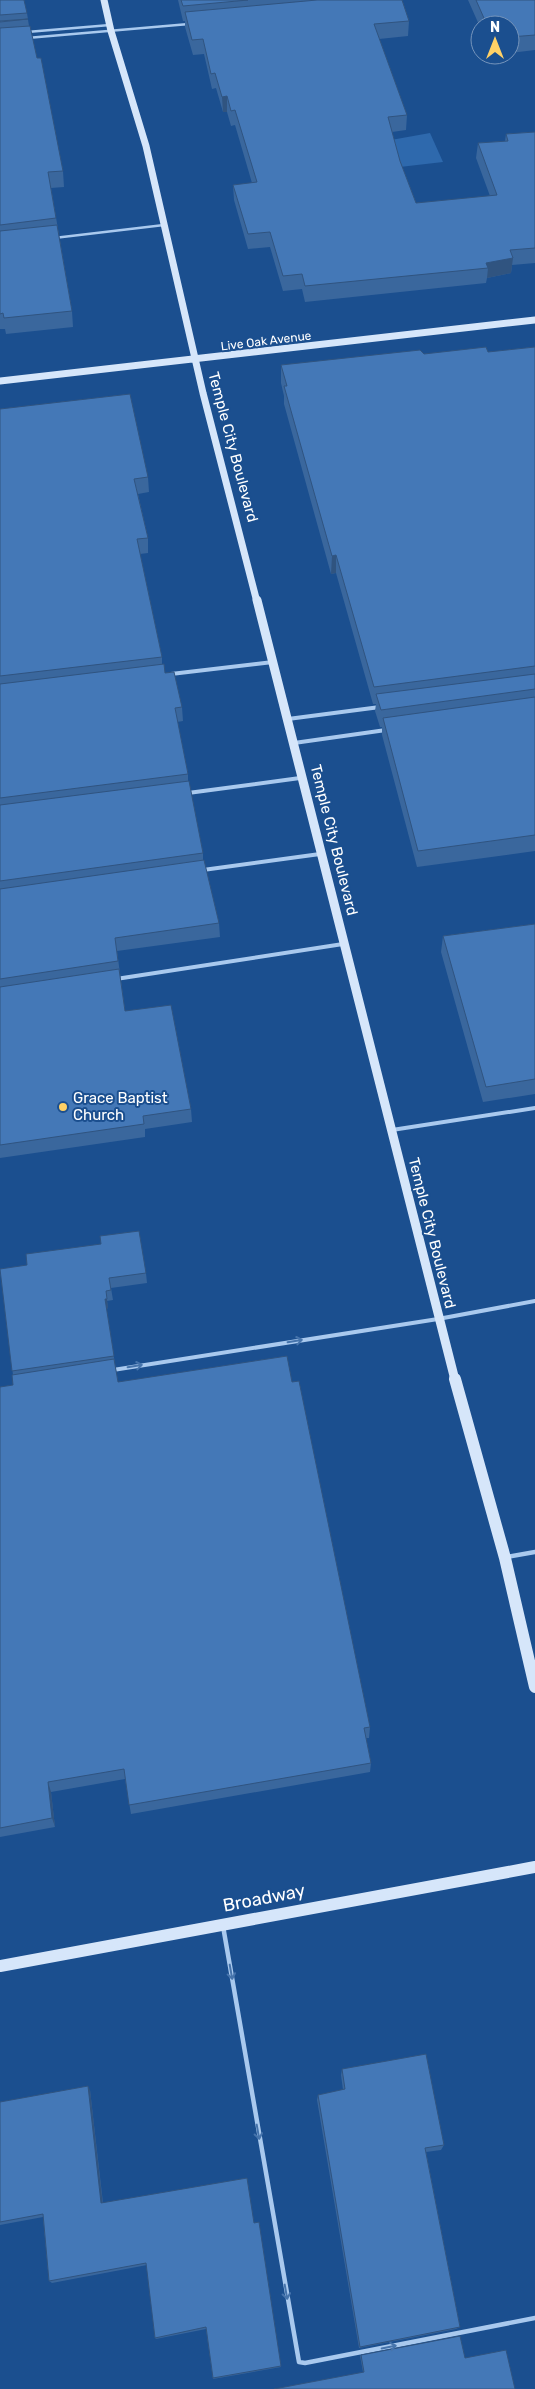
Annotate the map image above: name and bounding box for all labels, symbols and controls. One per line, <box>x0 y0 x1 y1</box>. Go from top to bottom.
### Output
north arrow <box>470 15 520 65</box>
text: N <box>490 19 500 36</box>
street label: Live Oak Avenue <box>220 328 312 354</box>
street label: Temple City Boulevard <box>204 370 262 524</box>
street label: Temple City Boulevard <box>307 763 361 917</box>
place label: Grace Baptist Church <box>73 1089 168 1124</box>
marker: Grace Baptist Church <box>57 1101 69 1113</box>
street label: Temple City Boulevard <box>405 1156 459 1310</box>
one-way arrow <box>287 1336 303 1346</box>
one-way arrow <box>126 1361 142 1371</box>
street label: Broadway <box>221 1879 307 1917</box>
one-way arrow <box>227 1963 237 1979</box>
one-way arrow <box>254 2124 264 2140</box>
one-way arrow <box>281 2284 291 2300</box>
one-way arrow <box>380 2341 396 2351</box>

